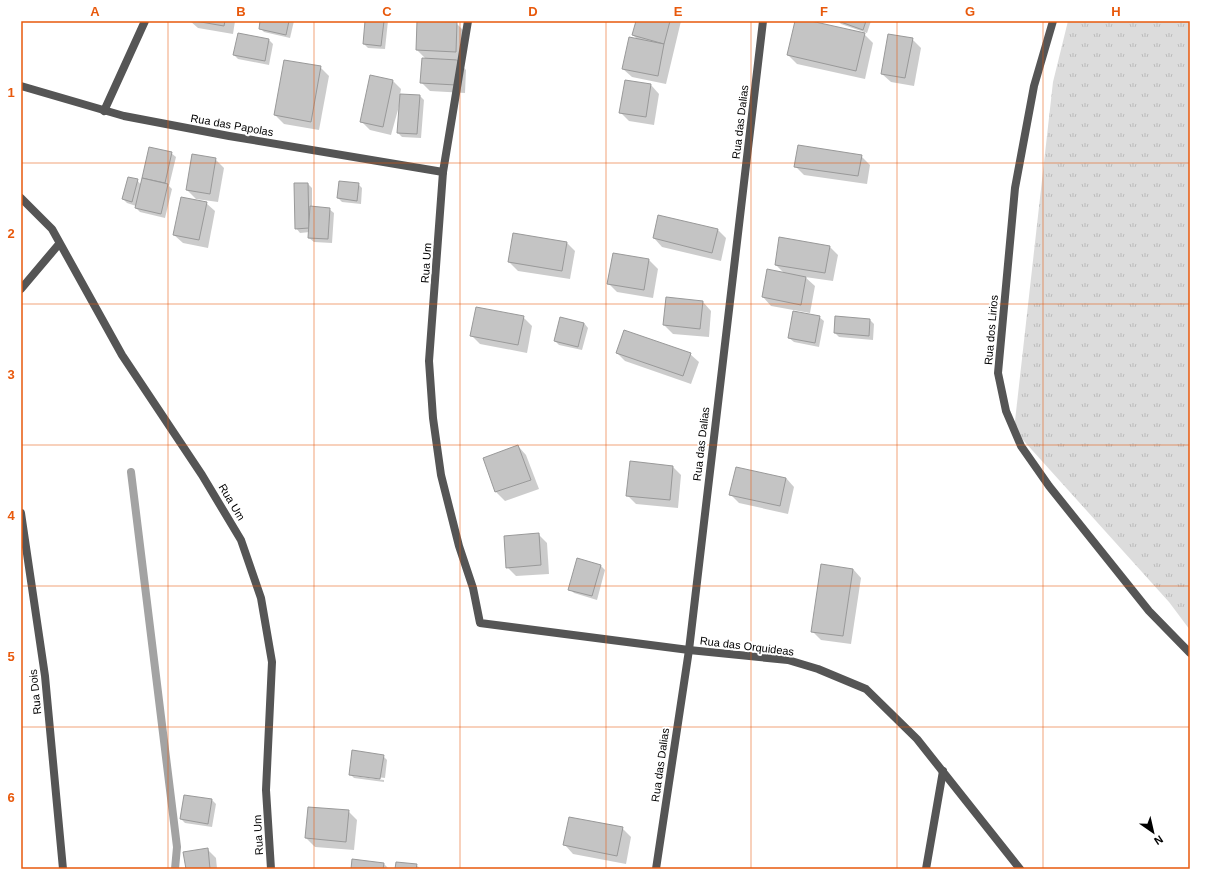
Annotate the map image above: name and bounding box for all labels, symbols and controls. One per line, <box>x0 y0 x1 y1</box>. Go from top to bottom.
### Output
text: A <box>90 4 100 19</box>
text: B <box>236 4 246 19</box>
text: C <box>382 4 392 19</box>
text: D <box>528 4 538 19</box>
text: E <box>674 4 683 19</box>
text: F <box>820 4 828 19</box>
text: G <box>965 4 975 19</box>
text: H <box>1111 4 1121 19</box>
street label: Rua das Dalias <box>729 84 751 160</box>
text: 1 <box>7 85 15 100</box>
street label: Rua das Papolas <box>190 112 275 138</box>
text: 2 <box>7 226 15 241</box>
street label: Rua Um <box>419 242 433 284</box>
street label: Rua dos Lirios <box>982 294 1000 366</box>
text: 3 <box>7 367 15 382</box>
street label: Rua das Dalias <box>690 406 712 482</box>
street label: Rua Um <box>216 482 248 522</box>
text: 4 <box>7 508 15 523</box>
street label: Rua das Orquideas <box>699 634 795 658</box>
text: 5 <box>7 649 15 664</box>
street label: Rua Dois <box>27 668 43 715</box>
street label: Rua das Dalias <box>649 727 671 803</box>
text: 6 <box>7 790 15 805</box>
north arrow <box>1133 812 1173 852</box>
street label: Rua Um <box>251 815 265 855</box>
text: N <box>1152 833 1165 848</box>

